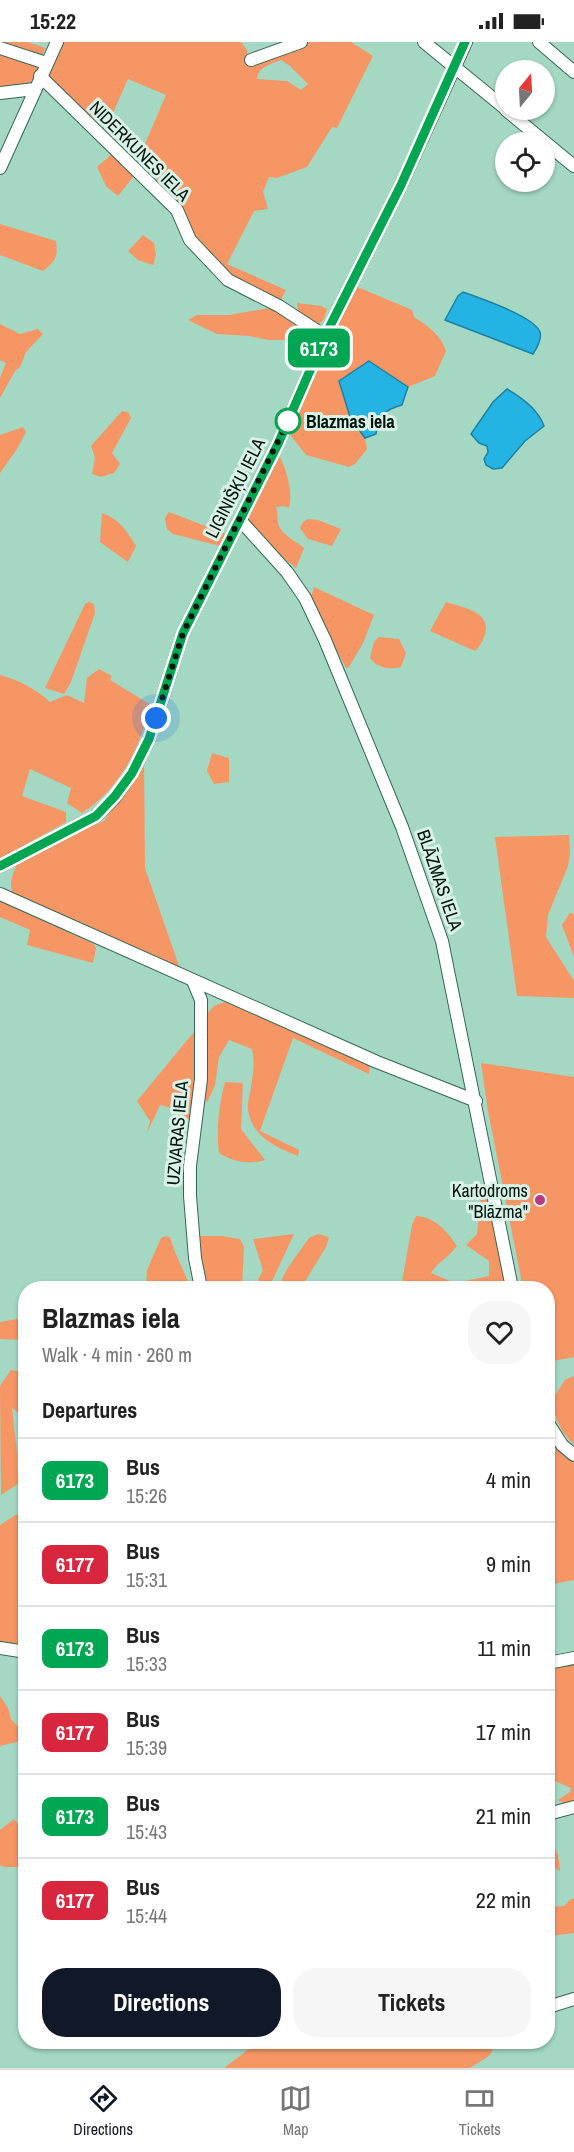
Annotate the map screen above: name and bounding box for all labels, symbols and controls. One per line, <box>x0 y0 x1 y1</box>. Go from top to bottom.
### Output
text: 15:22 <box>30 6 76 36</box>
north arrow <box>495 60 555 120</box>
map controls <box>495 60 555 192</box>
street label: NIDERKUNES IELA <box>84 95 196 207</box>
button: locate <box>495 132 555 192</box>
line badge: 6173 <box>277 328 361 368</box>
text: 6173 <box>300 334 338 363</box>
marker: Blazmas iela <box>275 408 301 434</box>
place label: Blazmas iela <box>306 409 395 434</box>
street label: LIGINIŠĶU IELA <box>199 434 271 542</box>
your location <box>141 703 171 733</box>
street label: BLĀZMAS IELA <box>411 826 469 934</box>
street label: UZVARAS IELA <box>160 1080 194 1186</box>
place label: Kartodroms "Blāzma" <box>452 1178 528 1224</box>
marker: Kartodroms "Blāzma" <box>533 1193 547 1207</box>
text: Blazmas iela <box>42 1299 180 1337</box>
button: heart <box>468 1301 531 1364</box>
text: Walk · 4 min · 260 m <box>42 1341 192 1368</box>
text: Departures <box>42 1395 137 1425</box>
text: Bus <box>126 1452 160 1482</box>
text: 4 min <box>486 1465 531 1495</box>
text: 6173 <box>56 1466 94 1495</box>
text: 15:26 <box>126 1482 167 1509</box>
text: Bus <box>126 1536 160 1566</box>
text: 9 min <box>486 1549 531 1579</box>
text: 6177 <box>56 1550 94 1579</box>
text: 15:31 <box>126 1566 167 1593</box>
text: Bus <box>126 1620 160 1650</box>
text: 11 min <box>477 1633 531 1663</box>
text: 6173 <box>56 1634 94 1663</box>
text: 15:33 <box>126 1650 167 1677</box>
text: Bus <box>126 1704 160 1734</box>
text: 17 min <box>476 1717 531 1747</box>
text: 6177 <box>56 1718 94 1747</box>
text: 15:39 <box>126 1734 167 1761</box>
text: Bus <box>126 1788 160 1818</box>
text: 21 min <box>476 1801 531 1831</box>
text: 6173 <box>56 1802 94 1831</box>
text: 15:43 <box>126 1818 167 1845</box>
text: Bus <box>126 1872 160 1902</box>
text: 22 min <box>476 1885 531 1915</box>
text: 6177 <box>56 1886 94 1915</box>
text: 15:44 <box>126 1902 167 1929</box>
button: Directions <box>42 1968 281 2037</box>
button: Tickets <box>293 1968 531 2037</box>
tab: Directions <box>73 2082 133 2140</box>
tab: Map <box>279 2082 312 2140</box>
tab: Tickets <box>459 2082 501 2140</box>

